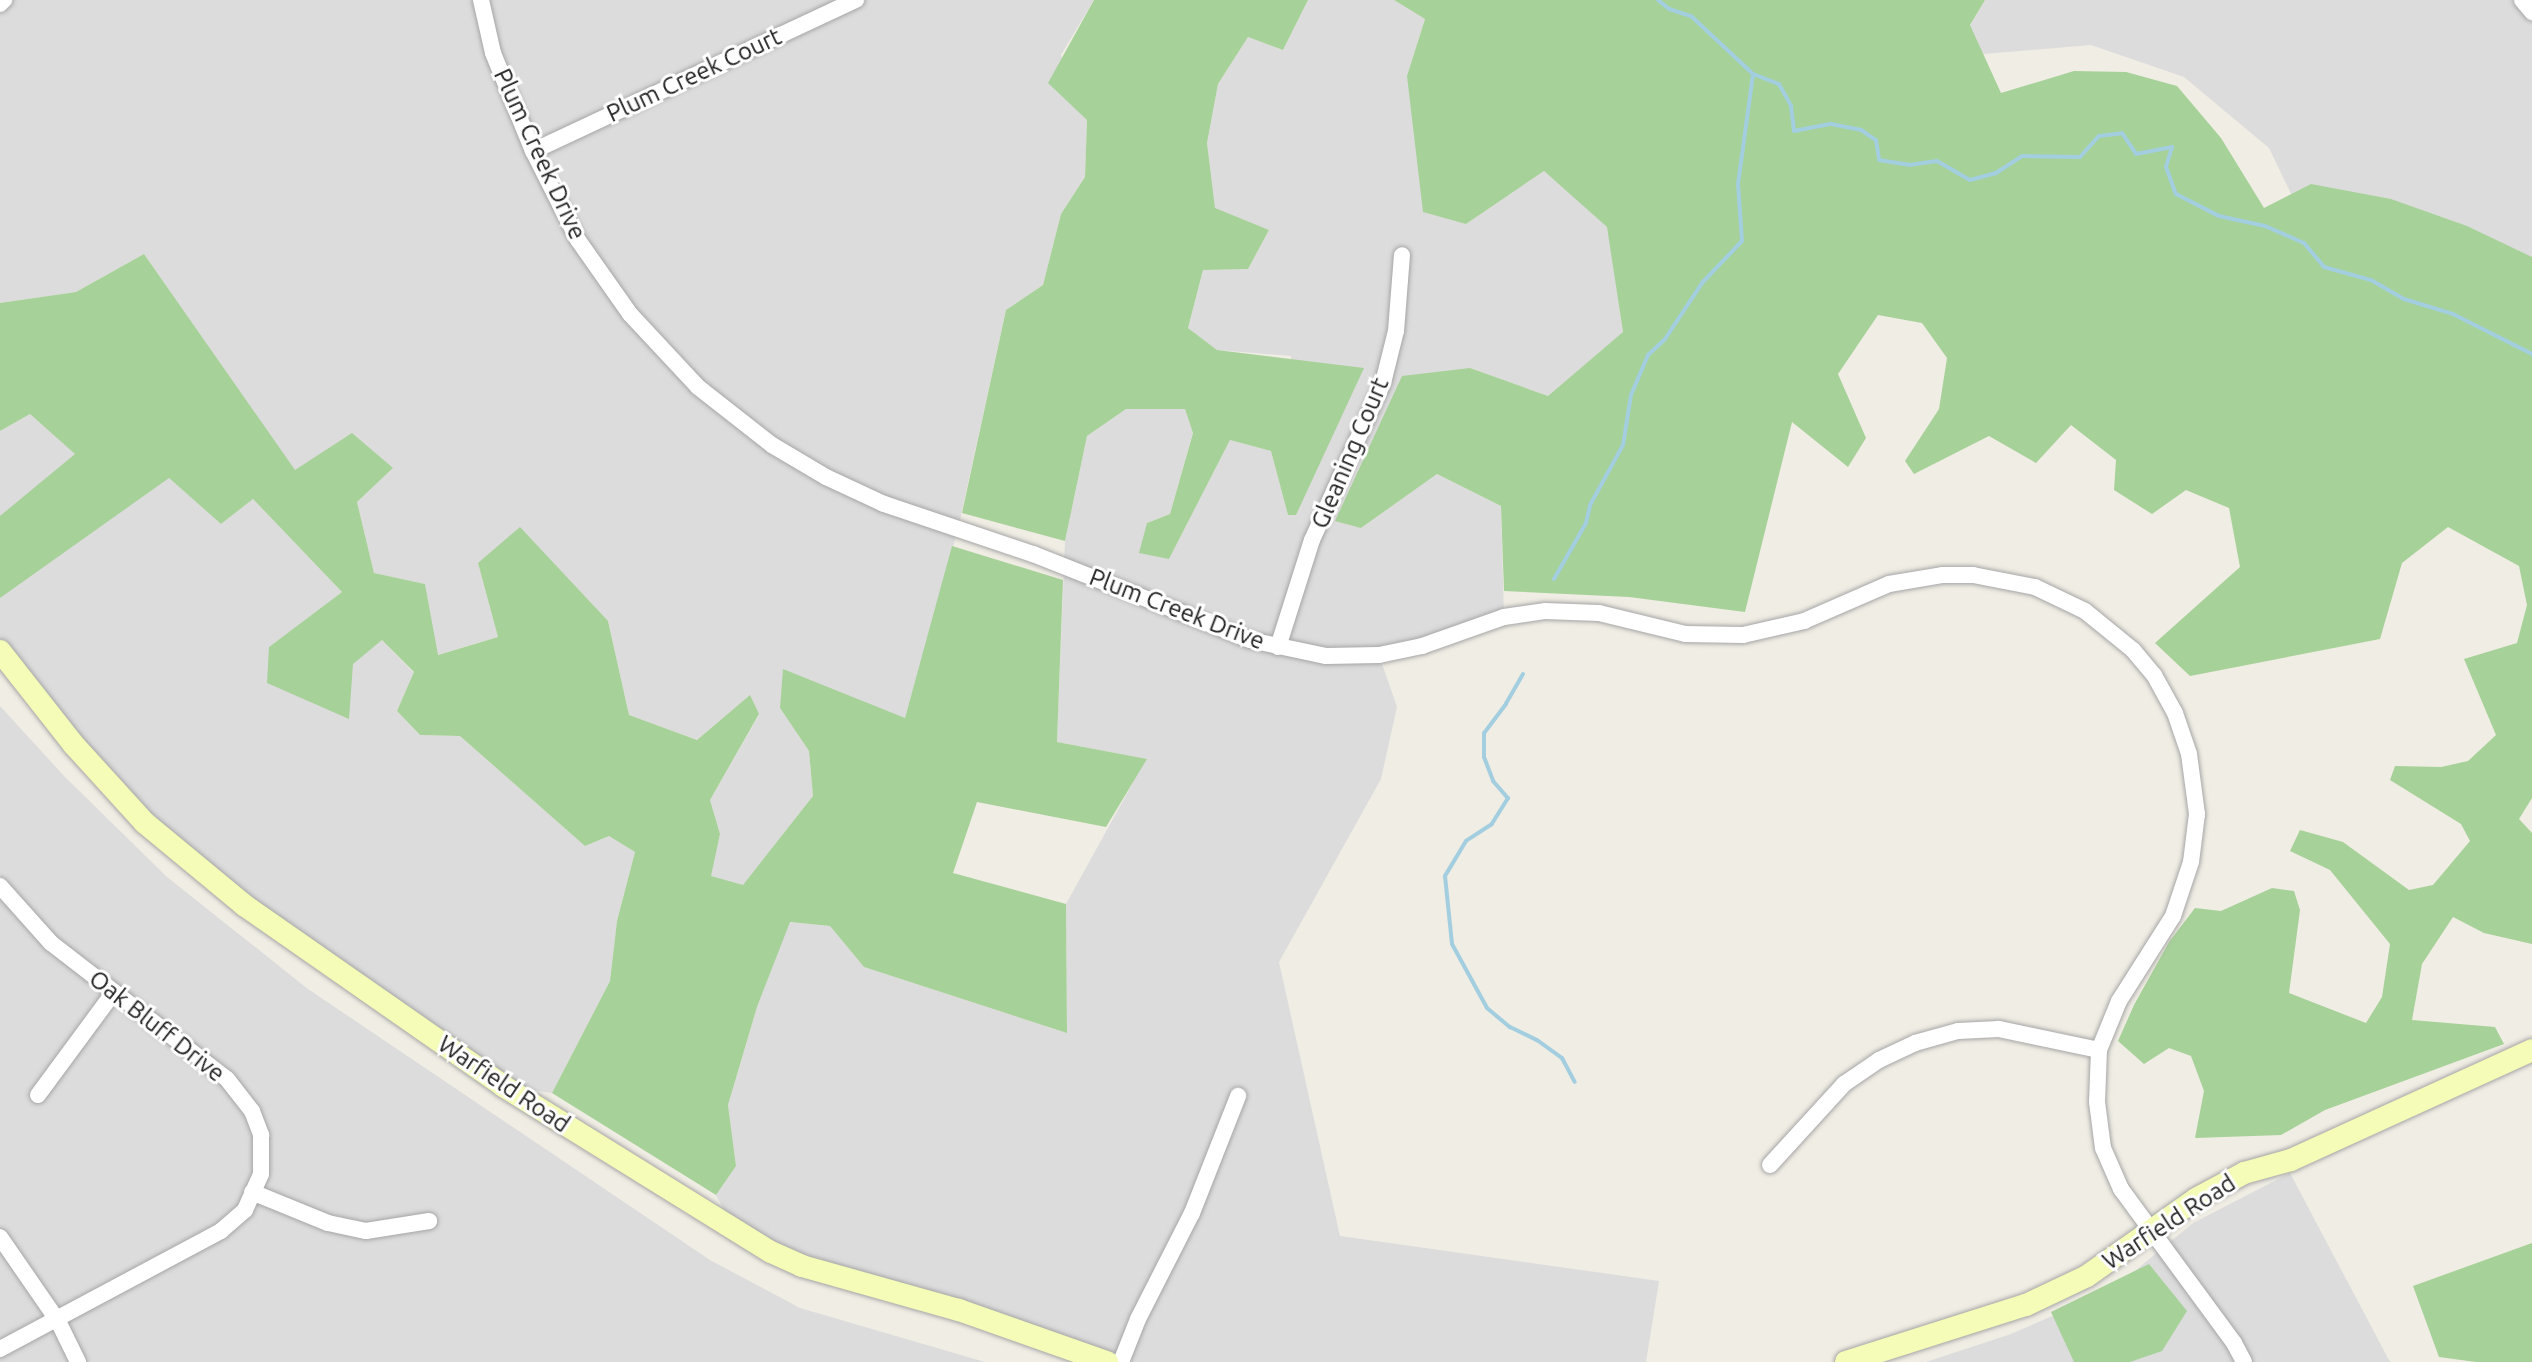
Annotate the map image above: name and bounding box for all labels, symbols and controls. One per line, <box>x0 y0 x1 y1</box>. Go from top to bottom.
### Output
street label: Plum Creek Court <box>602 22 786 128</box>
street label: Plum Creek Drive <box>488 64 592 244</box>
street label: Gleaning Court <box>1305 373 1395 533</box>
street label: Plum Creek Drive <box>1085 562 1269 656</box>
street label: Oak Bluff Drive <box>83 964 231 1088</box>
street label: Warfield Road <box>433 1029 575 1139</box>
street label: Warfield Road <box>2097 1168 2241 1276</box>

